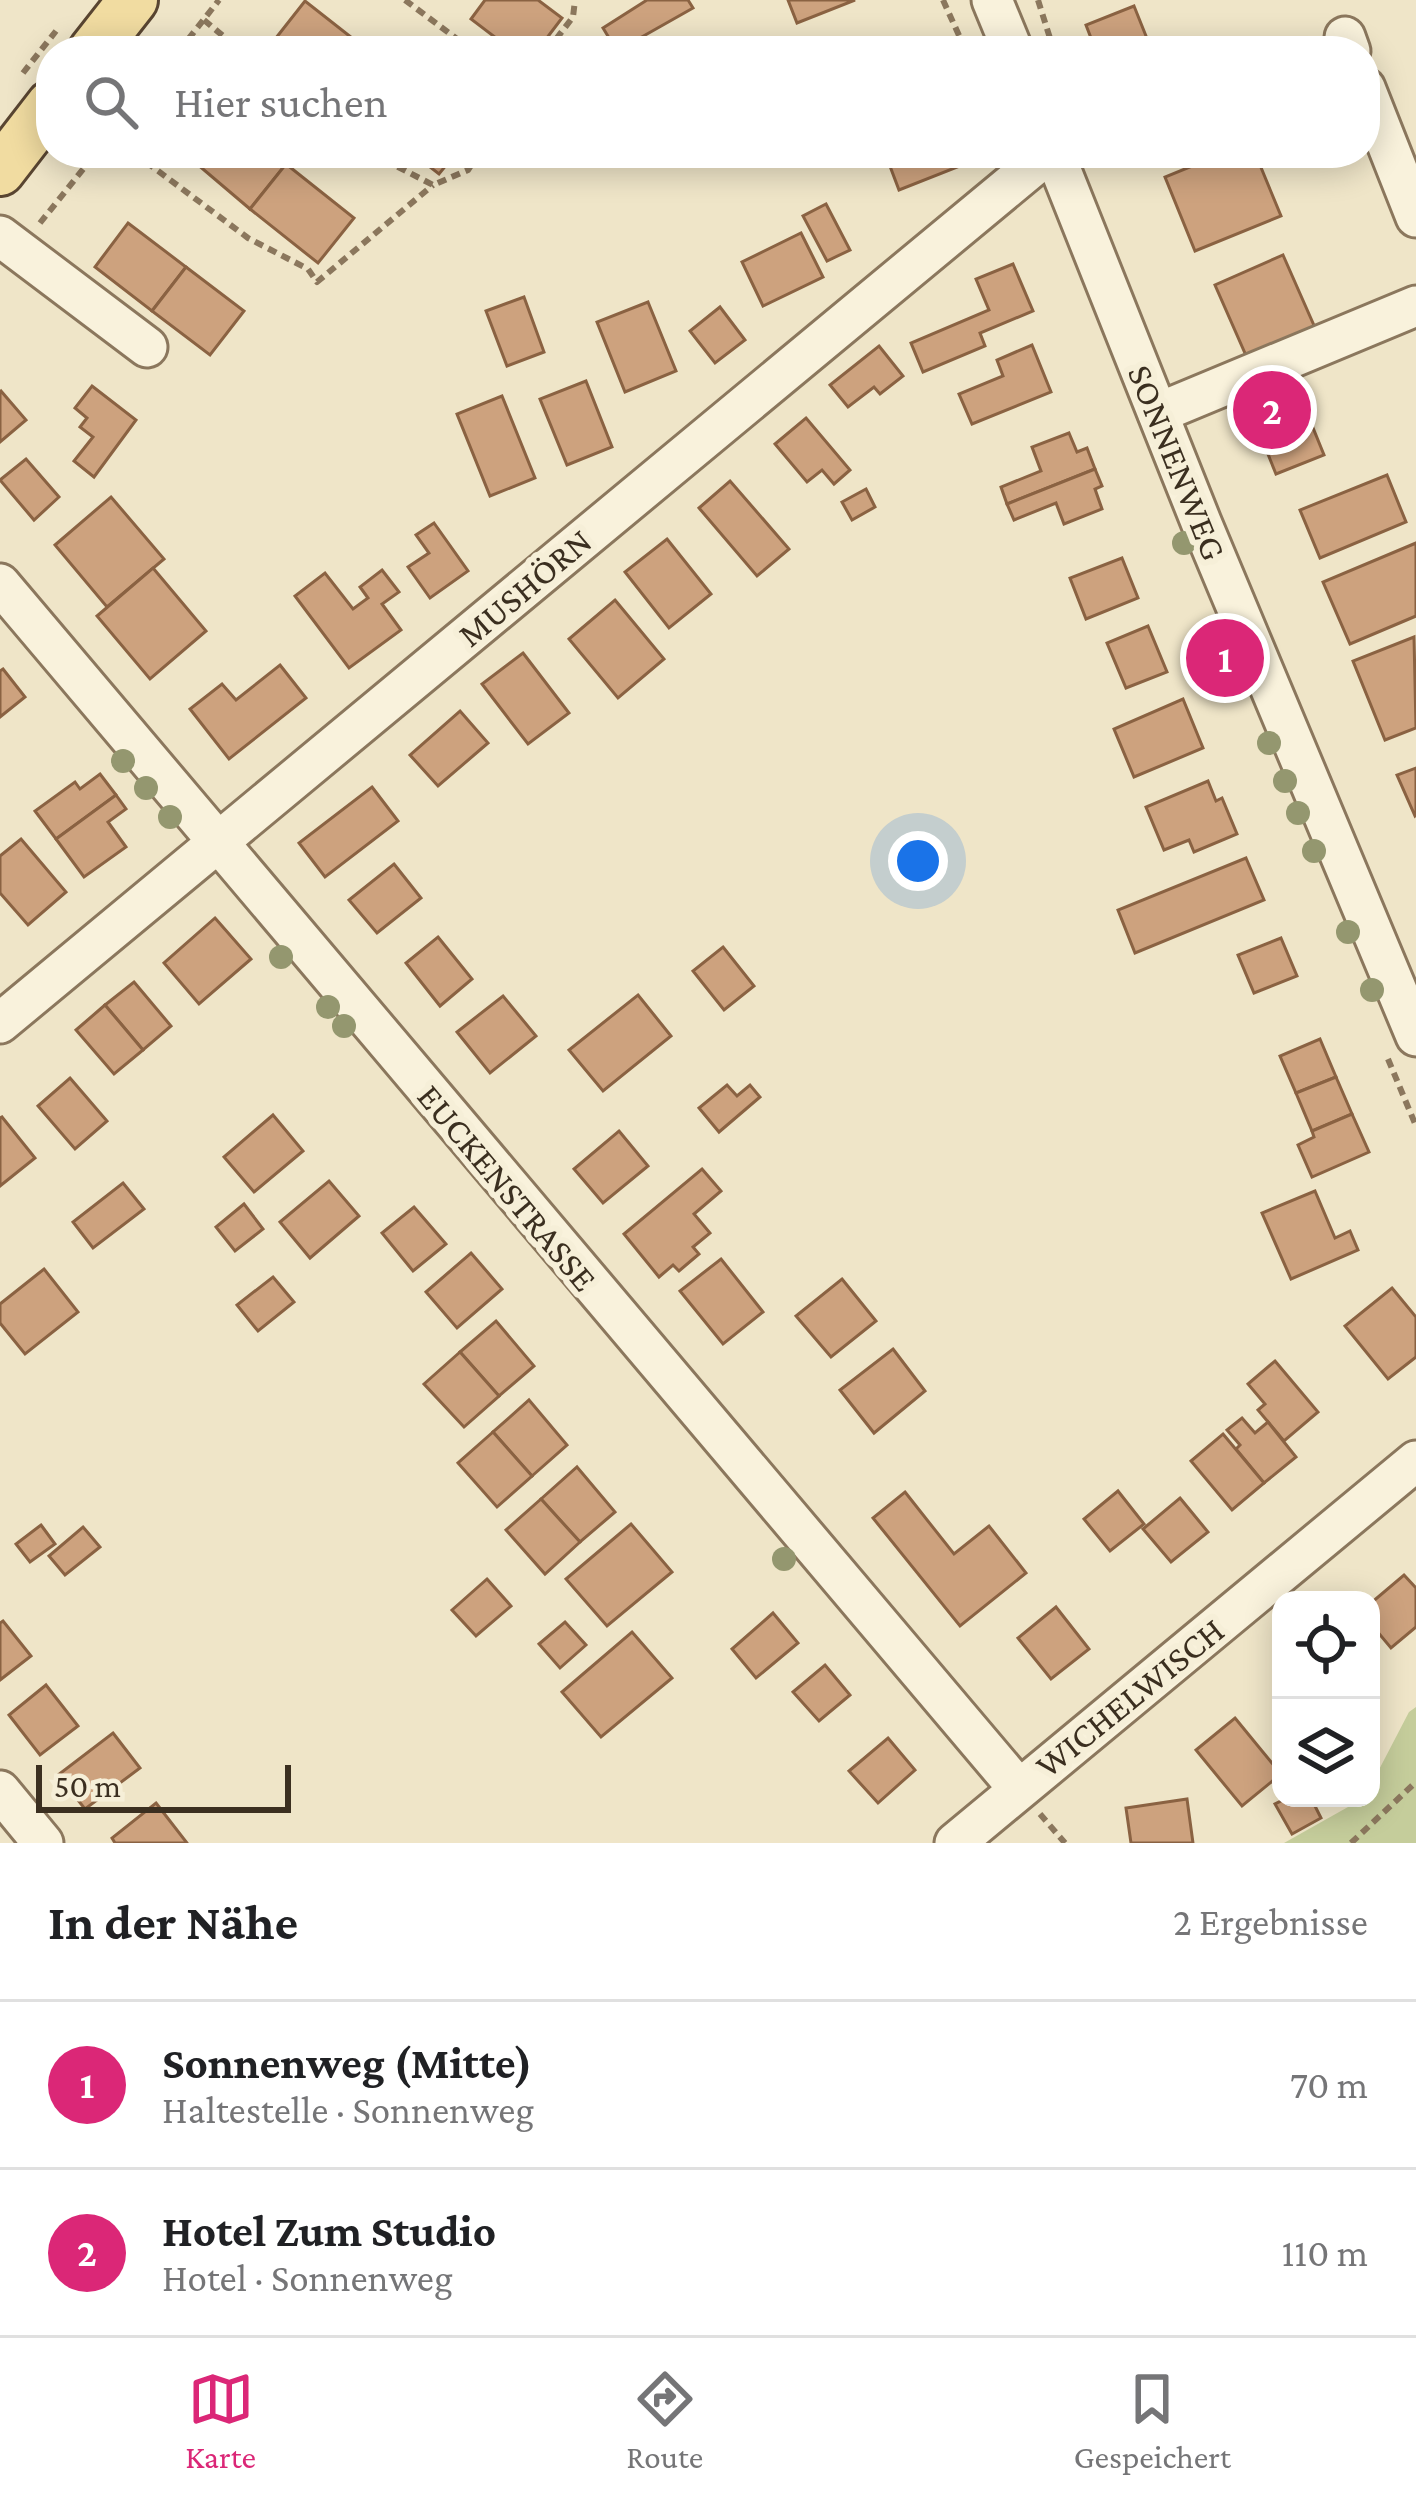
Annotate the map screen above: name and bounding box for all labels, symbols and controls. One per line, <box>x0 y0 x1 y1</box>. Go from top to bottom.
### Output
search box <box>36 36 1380 168</box>
icon: search <box>78 69 144 135</box>
text: Hier suchen <box>174 77 388 127</box>
street label: SONNENWEG <box>1120 359 1234 566</box>
pin: 2 <box>1233 365 1311 455</box>
street label: MUSHÖRN <box>450 521 599 655</box>
pin: 1 <box>1186 613 1264 703</box>
your location <box>888 831 948 891</box>
street label: EUCKENSTRASSE <box>409 1077 605 1299</box>
map controls <box>1272 1591 1380 1807</box>
button: locate <box>1272 1591 1380 1699</box>
street label: WICHELWISCH <box>1028 1610 1232 1786</box>
button: layers <box>1272 1699 1380 1807</box>
scale bar <box>36 1759 291 1812</box>
text: 50 m <box>54 1767 121 1804</box>
text: In der Nähe <box>48 1893 298 1950</box>
text: 2 Ergebnisse <box>1173 1900 1368 1943</box>
text: Sonnenweg (Mitte) <box>162 2038 532 2088</box>
text: 1 <box>80 2063 94 2106</box>
text: 70 m <box>1290 2063 1368 2106</box>
text: Haltestelle · Sonnenweg <box>162 2088 534 2131</box>
text: Hotel Zum Studio <box>162 2206 496 2256</box>
text: 2 <box>77 2231 97 2274</box>
text: 110 m <box>1281 2231 1368 2274</box>
text: Hotel · Sonnenweg <box>162 2256 453 2299</box>
tab: Karte <box>185 2366 256 2475</box>
tab: Route <box>626 2366 703 2475</box>
tab: Gespeichert <box>1074 2366 1231 2475</box>

